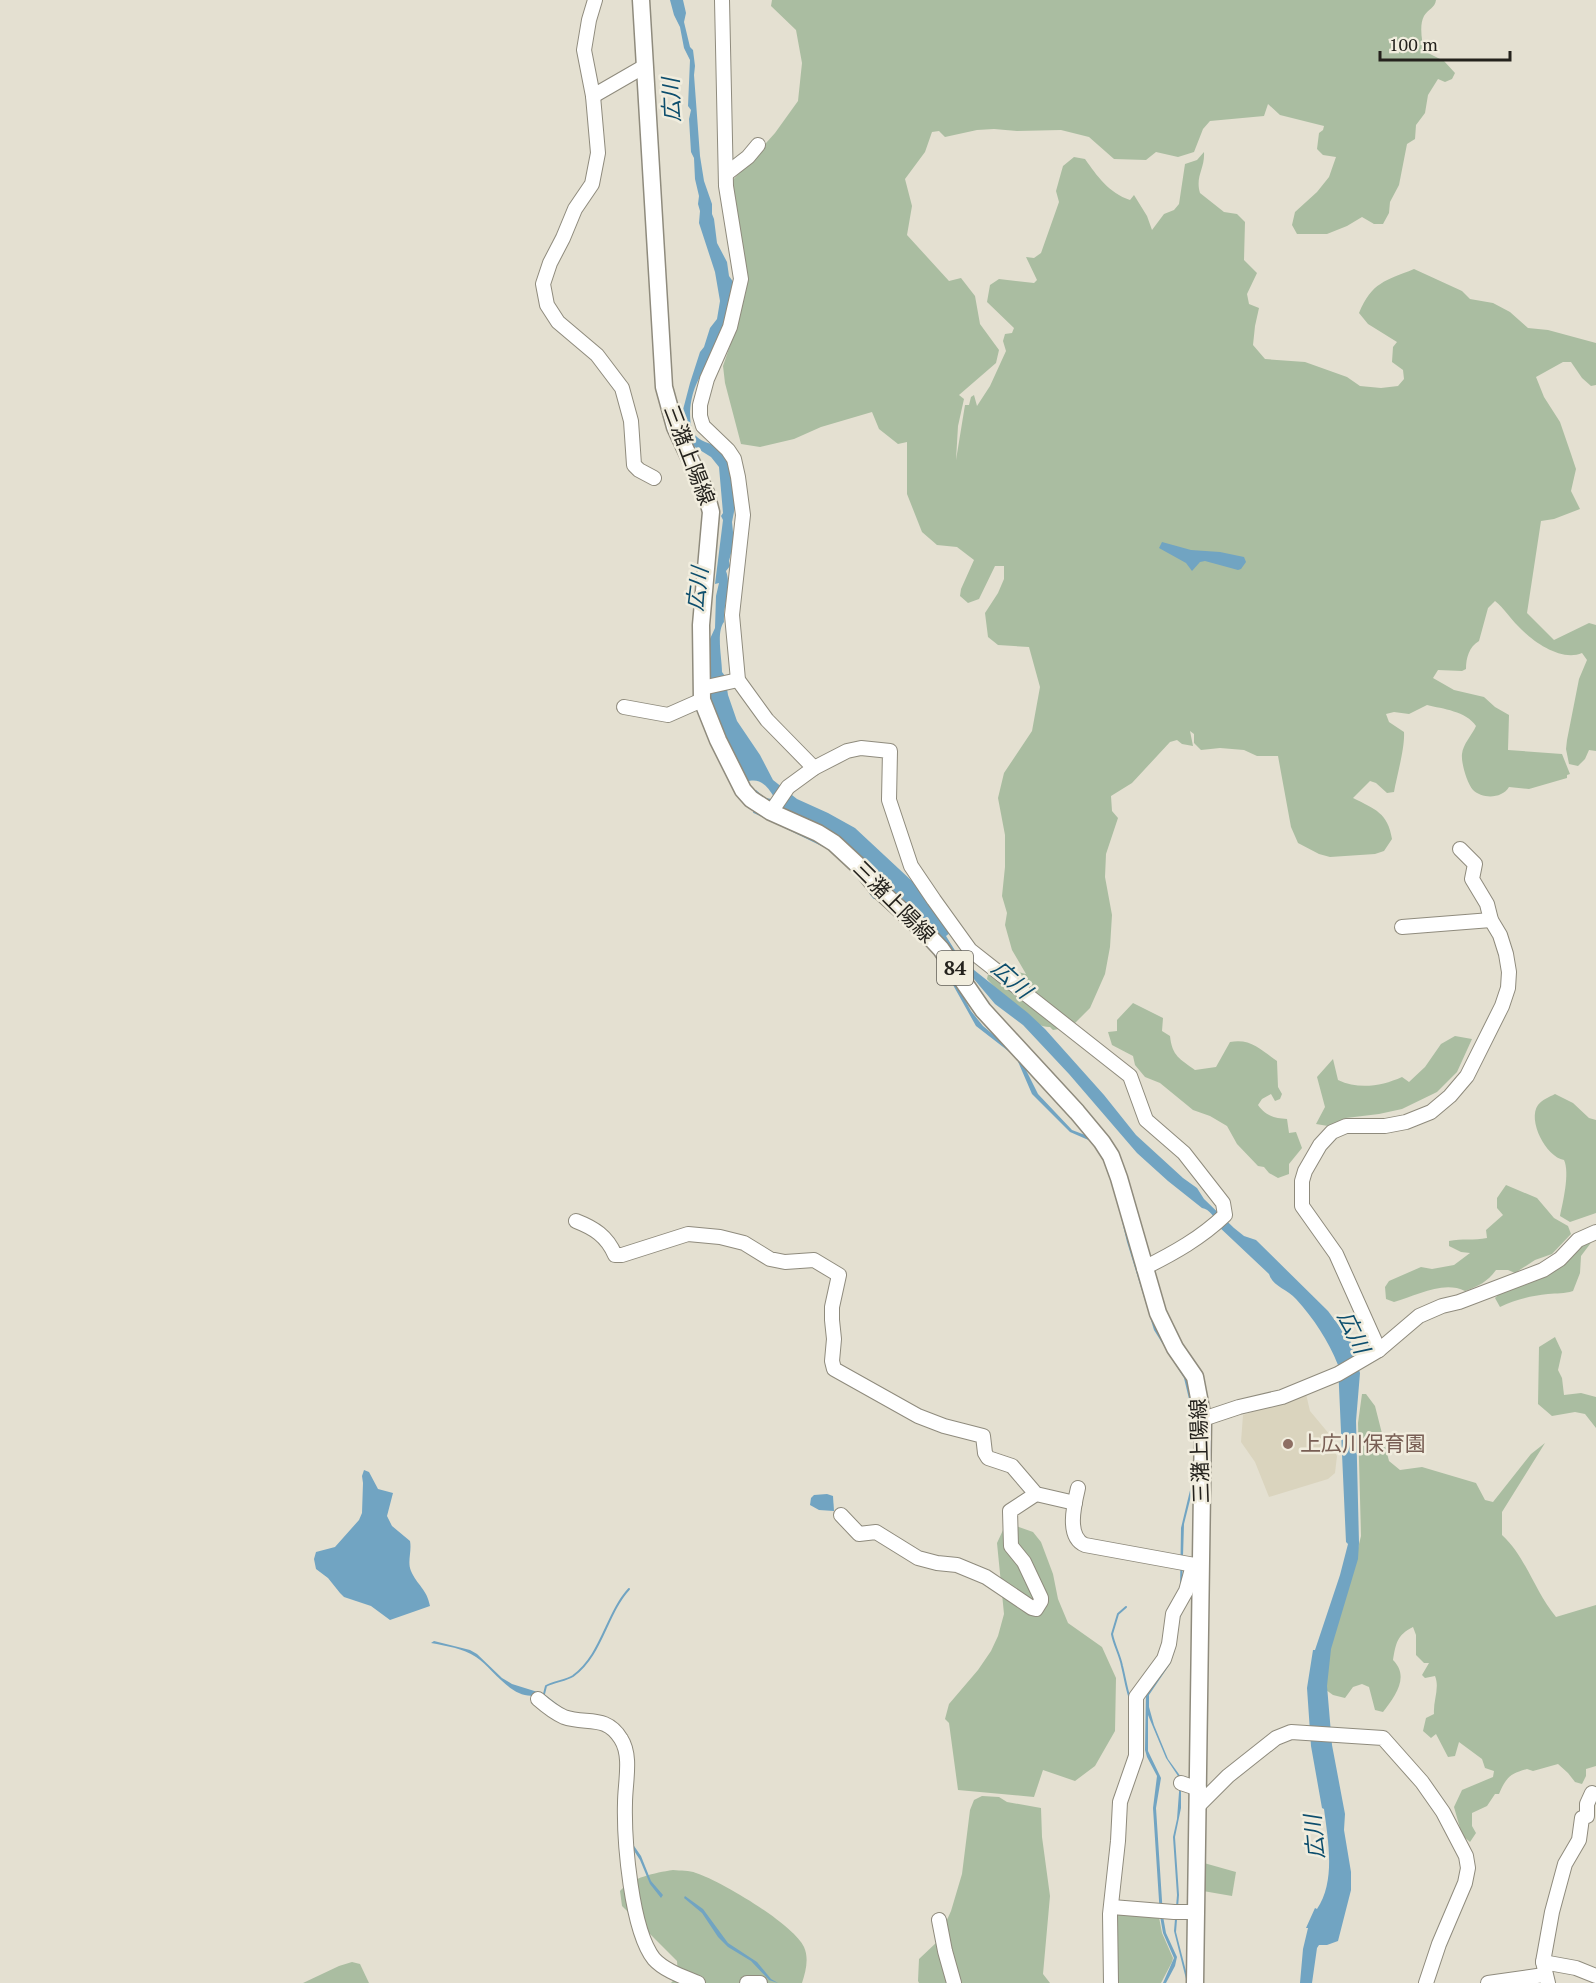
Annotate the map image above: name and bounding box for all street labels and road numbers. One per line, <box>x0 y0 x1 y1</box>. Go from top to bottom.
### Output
street label: 三潴上陽線 <box>658 401 722 509</box>
street label: 三潴上陽線 <box>848 854 942 948</box>
road number: 84 <box>937 951 973 985</box>
street label: 三潴上陽線 <box>1183 1398 1215 1504</box>

